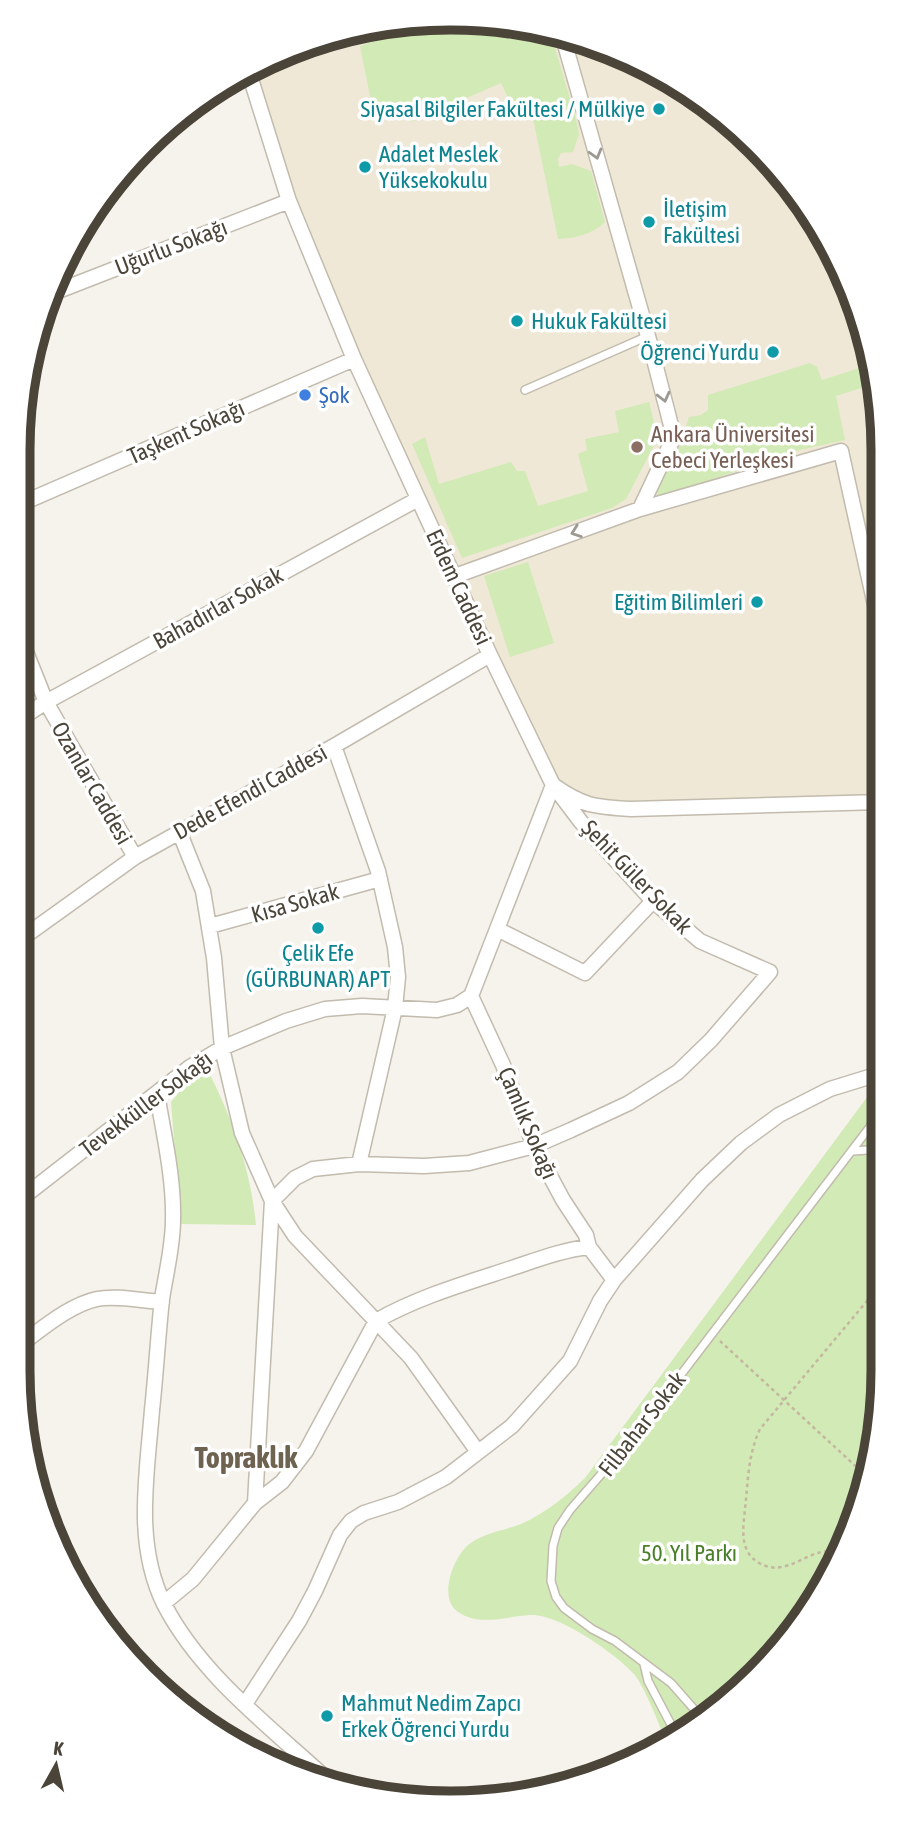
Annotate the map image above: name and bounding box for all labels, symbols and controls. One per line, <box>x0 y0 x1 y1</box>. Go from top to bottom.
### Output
place label: Siyasal Bilgiler Fakültesi / Mülkiye <box>361 96 645 122</box>
marker: Siyasal Bilgiler Fakültesi / Mülkiye <box>651 101 667 117</box>
place label: Adalet Meslek Yüksekokulu <box>379 141 498 193</box>
one-way arrow <box>588 148 603 160</box>
marker: Adalet Meslek Yüksekokulu <box>357 159 373 175</box>
place label: İletişim Fakültesi <box>663 196 740 248</box>
street label: Uğurlu Sokağı <box>111 214 231 280</box>
marker: İletişim Fakültesi <box>641 214 657 230</box>
place label: Hukuk Fakültesi <box>531 308 667 334</box>
marker: Hukuk Fakültesi <box>509 313 525 329</box>
place label: Öğrenci Yurdu <box>640 339 759 365</box>
marker: Öğrenci Yurdu <box>765 344 781 360</box>
place label: Şok <box>319 382 350 408</box>
marker: Şok <box>297 387 313 403</box>
one-way arrow <box>656 391 670 403</box>
street label: Taşkent Sokağı <box>124 395 248 469</box>
place label: Ankara Üniversitesi Cebeci Yerleşkesi <box>651 421 815 473</box>
marker: Ankara Üniversitesi Cebeci Yerleşkesi <box>629 439 645 455</box>
one-way arrow <box>570 524 582 538</box>
street label: Erdem Caddesi <box>421 525 497 649</box>
street label: Bahadırlar Sokak <box>148 562 288 654</box>
place label: Eğitim Bilimleri <box>614 589 743 615</box>
marker: Eğitim Bilimleri <box>749 594 765 610</box>
street label: Ozanlar Caddesi <box>46 717 138 849</box>
street label: Dede Efendi Caddesi <box>169 739 331 845</box>
street label: Şehit Güler Sokak <box>576 815 698 939</box>
street label: Kısa Sokak <box>248 878 342 928</box>
marker: Çelik Efe (GÜRBUNAR) APT <box>310 920 326 936</box>
place label: Çelik Efe (GÜRBUNAR) APT <box>246 940 390 992</box>
street label: Tevekküller Sokağı <box>75 1046 217 1162</box>
street label: Çamlık Sokağı <box>493 1063 563 1183</box>
street label: Filbahar Sokak <box>593 1367 691 1481</box>
district label: Topraklık <box>194 1440 298 1474</box>
park label: 50. Yıl Parkı <box>641 1540 737 1566</box>
place label: Mahmut Nedim Zapcı Erkek Öğrenci Yurdu <box>341 1690 521 1742</box>
marker: Mahmut Nedim Zapcı Erkek Öğrenci Yurdu <box>319 1708 335 1724</box>
north arrow <box>21 1730 91 1800</box>
text: K <box>52 1737 65 1760</box>

